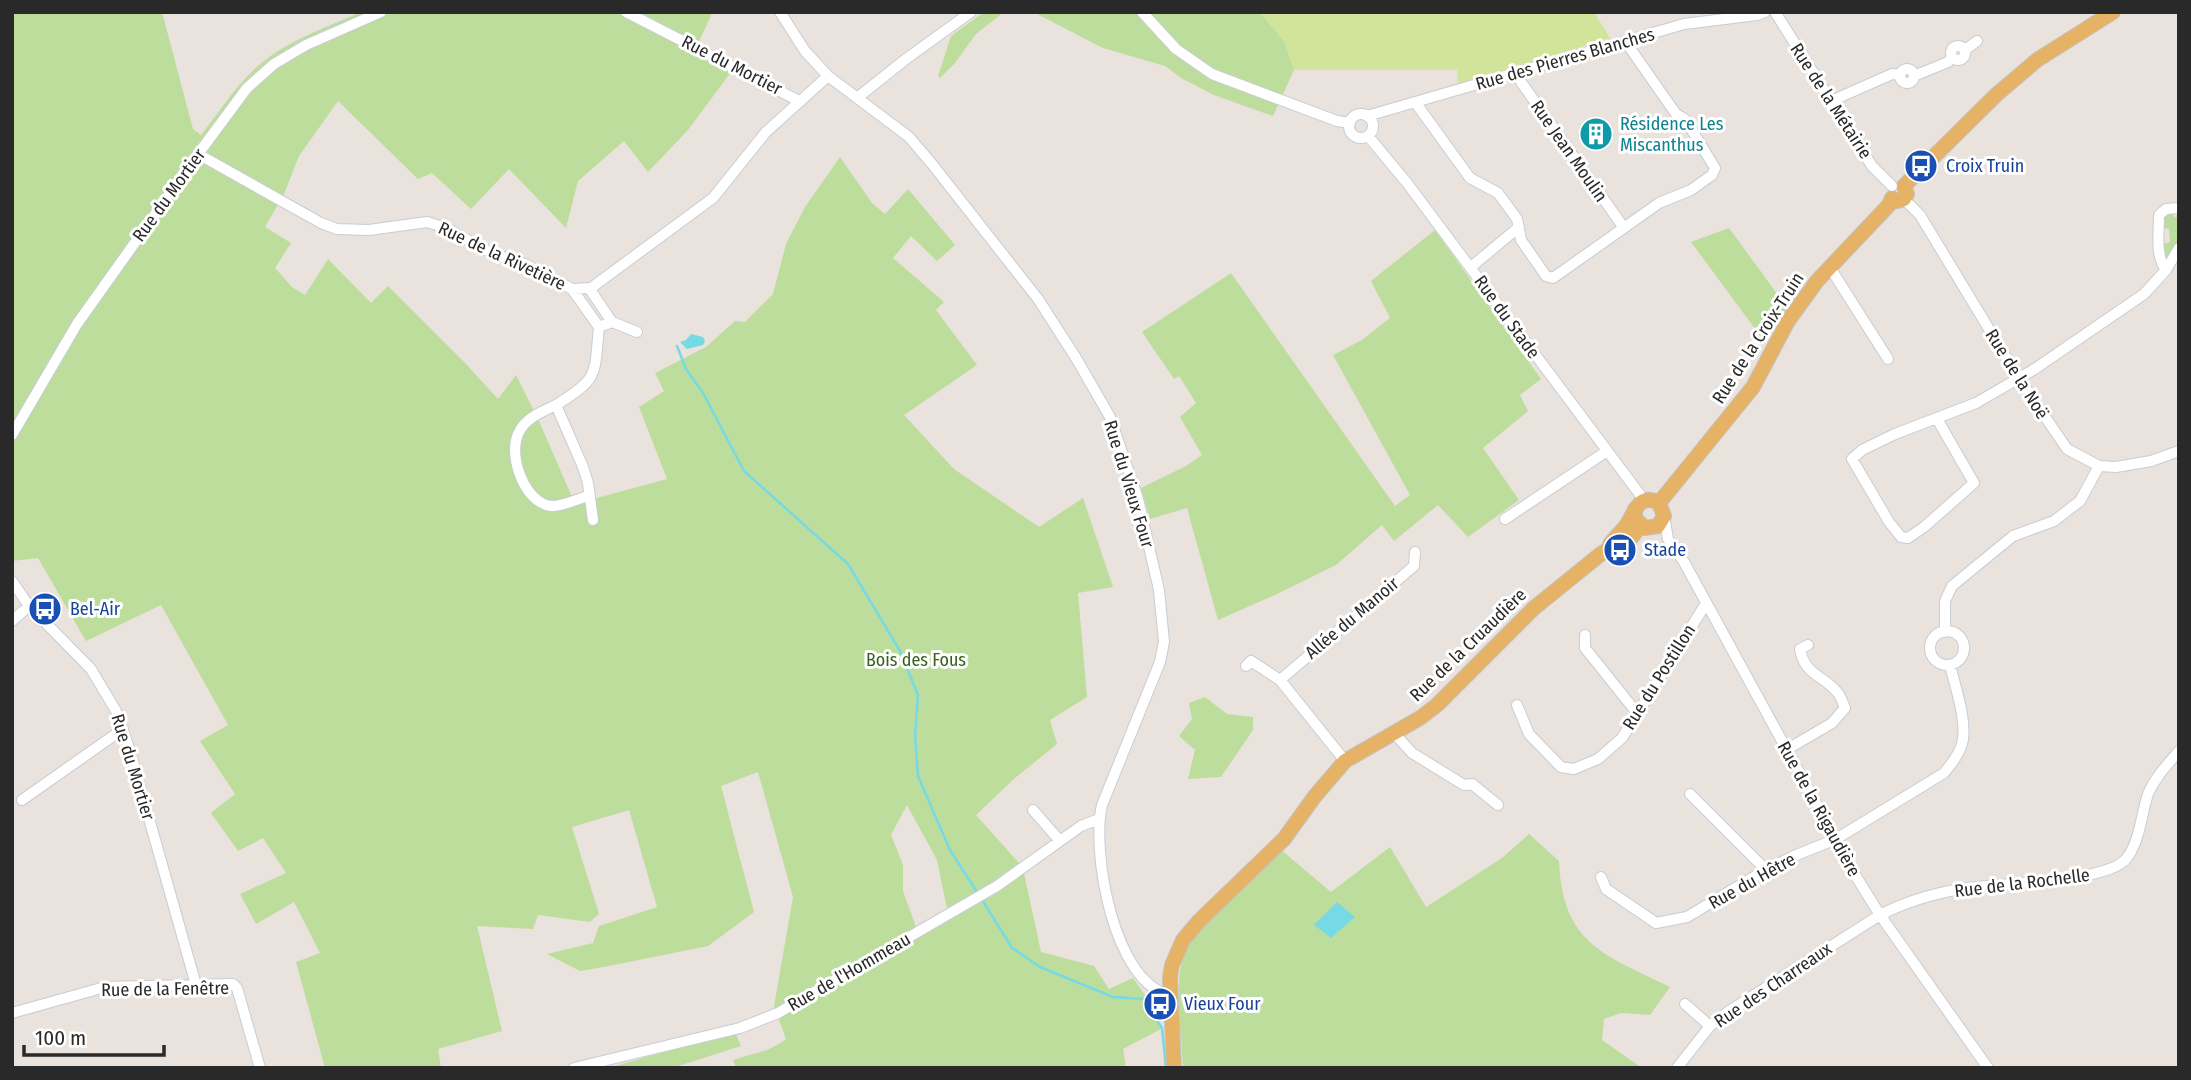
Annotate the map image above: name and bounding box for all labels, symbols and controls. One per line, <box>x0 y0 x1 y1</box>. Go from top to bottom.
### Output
street label: Rue des Pierres Blanches <box>1473 23 1657 95</box>
street label: Rue du Mortier <box>678 30 787 100</box>
street label: Rue de la Métairie <box>1785 39 1877 163</box>
street label: Rue Jean Moulin <box>1526 96 1612 206</box>
place label: Résidence Les Miscanthus <box>1620 113 1724 156</box>
building icon: Résidence Les Miscanthus <box>1577 115 1615 153</box>
street label: Rue du Mortier <box>128 144 211 246</box>
bus stop icon: Croix Truin <box>1902 147 1940 185</box>
place label: Croix Truin <box>1946 155 2024 177</box>
street label: Rue de la Rivetière <box>435 217 569 295</box>
street label: Rue de la Croix-Truin <box>1707 268 1809 408</box>
street label: Rue du Stade <box>1469 271 1545 363</box>
street label: Rue de la Noë <box>1981 325 2053 423</box>
street label: Rue du Vieux Four <box>1099 418 1159 551</box>
bus stop icon: Stade <box>1601 531 1639 569</box>
place label: Stade <box>1644 539 1686 561</box>
street label: Allée du Manoir <box>1301 572 1404 664</box>
street label: Rue de la Cruaudière <box>1405 584 1531 706</box>
bus stop icon: Bel-Air <box>26 590 64 628</box>
place label: Bel-Air <box>70 598 121 620</box>
street label: Rue du Postillon <box>1618 620 1700 734</box>
park label: Bois des Fous <box>866 649 966 671</box>
street label: Rue du Mortier <box>106 711 160 823</box>
street label: Rue de la Rigaudière <box>1773 738 1865 881</box>
street label: Rue du Hêtre <box>1705 848 1799 914</box>
street label: Rue de la Rochelle <box>1953 864 2091 902</box>
street label: Rue de l'Hommeau <box>784 928 914 1016</box>
street label: Rue des Charreaux <box>1710 938 1836 1032</box>
street label: Rue de la Fenêtre <box>101 977 229 1001</box>
bus stop icon: Vieux Four <box>1141 985 1179 1023</box>
place label: Vieux Four <box>1184 993 1261 1015</box>
scale bar <box>24 1014 164 1058</box>
text: 100 m <box>35 1025 86 1051</box>

